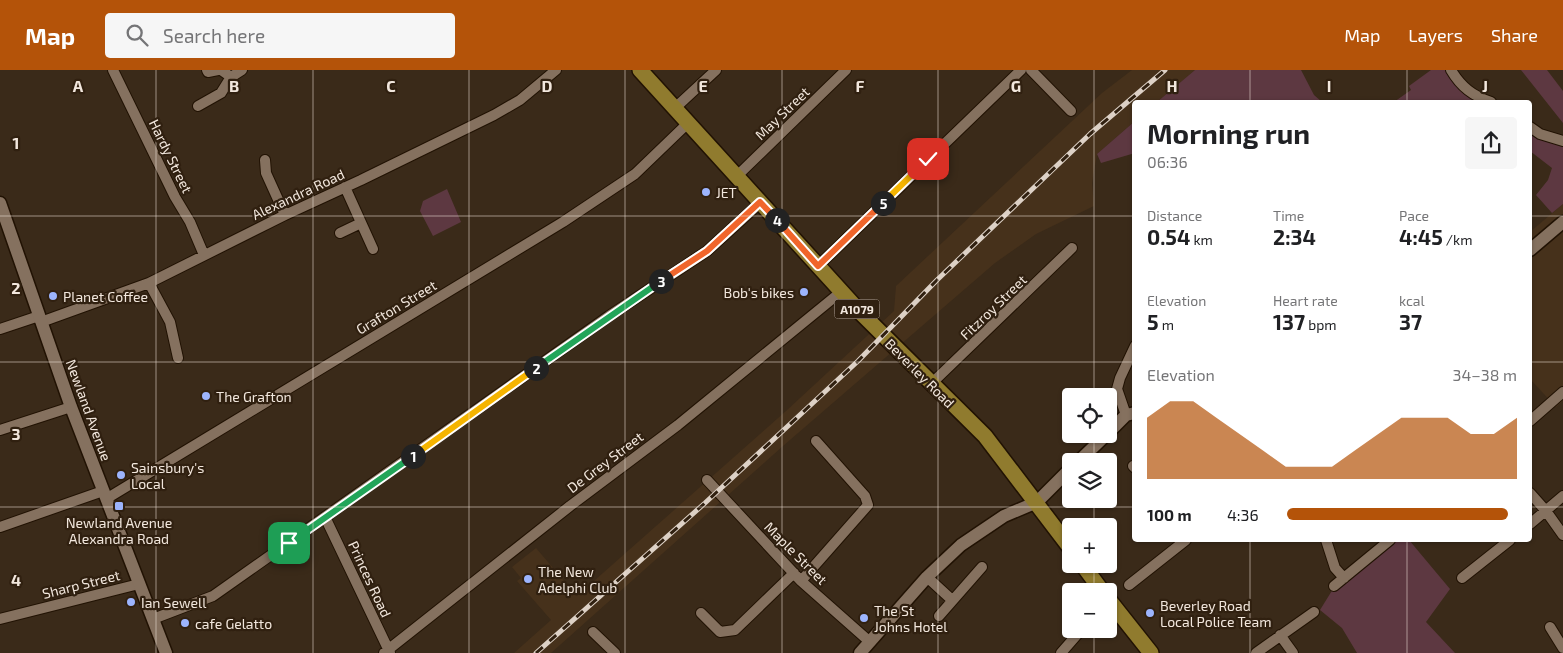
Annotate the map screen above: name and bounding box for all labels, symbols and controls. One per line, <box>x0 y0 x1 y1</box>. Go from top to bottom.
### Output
search box <box>105 13 455 58</box>
text: Map <box>25 21 75 50</box>
icon: search <box>123 21 151 49</box>
text: Search here <box>163 24 265 47</box>
text: Map <box>1344 24 1380 46</box>
text: Layers <box>1408 24 1463 46</box>
text: Share <box>1491 24 1538 46</box>
text: A <box>73 76 84 95</box>
text: B <box>229 76 239 95</box>
text: C <box>386 76 396 95</box>
text: D <box>542 76 553 95</box>
text: E <box>698 76 708 95</box>
text: F <box>856 76 865 95</box>
text: G <box>1011 76 1021 95</box>
text: H <box>1166 76 1178 95</box>
text: I <box>1327 76 1331 95</box>
text: J <box>1482 76 1488 95</box>
street label: May Street <box>751 83 813 143</box>
street label: Hardy Street <box>146 116 196 196</box>
text: Morning run <box>1147 116 1310 150</box>
button: share <box>1465 117 1517 169</box>
text: 1 <box>13 133 19 152</box>
pin <box>907 138 949 180</box>
icon: check <box>914 145 942 173</box>
text: 06:36 <box>1147 152 1188 171</box>
street label: Alexandra Road <box>249 165 347 223</box>
place label: JET <box>716 184 737 201</box>
marker: JET <box>700 186 712 198</box>
pin: 5 <box>870 190 896 216</box>
text: 5 <box>880 195 887 212</box>
text: Distance <box>1147 207 1202 224</box>
text: Time <box>1273 207 1304 224</box>
text: Pace <box>1399 207 1429 224</box>
pin: 4 <box>764 208 790 232</box>
text: 4 <box>773 212 782 229</box>
text: 0.54 <box>1147 224 1190 249</box>
text: 2:34 <box>1273 224 1316 249</box>
text: 4:45 <box>1399 224 1443 249</box>
text: km <box>1190 231 1213 248</box>
text: /km <box>1443 231 1473 248</box>
pin: 3 <box>648 268 674 294</box>
street label: Fitzroy Street <box>956 271 1030 343</box>
text: 3 <box>658 273 665 290</box>
street label: Grafton Street <box>353 276 439 338</box>
text: 2 <box>11 278 21 297</box>
place label: Bob's bikes <box>723 284 794 301</box>
marker: Bob's bikes <box>798 286 810 298</box>
place label: Planet Coffee <box>63 288 148 305</box>
marker: Planet Coffee <box>47 290 59 302</box>
text: Elevation <box>1147 292 1206 309</box>
text: Heart rate <box>1273 292 1338 309</box>
text: kcal <box>1399 292 1425 309</box>
road number: A1079 <box>834 300 880 318</box>
text: 5 <box>1147 309 1159 334</box>
text: 137 <box>1273 309 1305 334</box>
text: 37 <box>1399 309 1422 334</box>
text: m <box>1159 316 1174 333</box>
text: bpm <box>1305 316 1337 333</box>
street label: Beverley Road <box>882 335 958 411</box>
pin: 2 <box>524 356 548 380</box>
street label: Newland Avenue <box>63 357 115 463</box>
text: 2 <box>532 360 541 377</box>
text: Elevation <box>1147 365 1215 384</box>
text: 34–38 m <box>1453 365 1517 384</box>
place label: The Grafton <box>216 388 292 405</box>
map controls <box>1062 388 1117 638</box>
button: locate <box>1062 388 1117 443</box>
marker: The Grafton <box>200 390 212 402</box>
text: 3 <box>11 424 21 443</box>
street label: De Grey Street <box>564 428 646 496</box>
pin: 1 <box>400 444 426 468</box>
text: 1 <box>410 448 417 465</box>
button: layers <box>1062 453 1117 508</box>
place label: Sainsbury's Local <box>131 459 204 492</box>
marker: Sainsbury's Local <box>115 469 127 481</box>
marker: Newland Avenue Alexandra Road <box>113 500 125 512</box>
text: 100 m <box>1147 505 1192 524</box>
text: 4:36 <box>1227 505 1259 524</box>
place label: Newland Avenue Alexandra Road <box>66 514 172 547</box>
street label: Maple Street <box>761 518 831 588</box>
button: + <box>1062 518 1117 573</box>
pin <box>268 522 310 564</box>
icon: arrive <box>275 529 303 557</box>
street label: Princes Road <box>345 538 395 620</box>
place label: The New Adelphi Club <box>538 563 617 596</box>
street label: Sharp Street <box>40 566 122 602</box>
text: 4 <box>11 570 21 589</box>
marker: The New Adelphi Club <box>522 573 534 585</box>
button: − <box>1062 583 1117 638</box>
place label: Ian Sewell <box>141 594 207 611</box>
marker: Ian Sewell <box>125 596 137 608</box>
place label: Beverley Road Local Police Team <box>1160 597 1271 630</box>
place label: The St Johns Hotel <box>874 602 948 635</box>
marker: Beverley Road Local Police Team <box>1144 607 1156 619</box>
marker: The St Johns Hotel <box>858 612 870 624</box>
place label: cafe Gelatto <box>195 615 272 632</box>
marker: cafe Gelatto <box>179 617 191 629</box>

